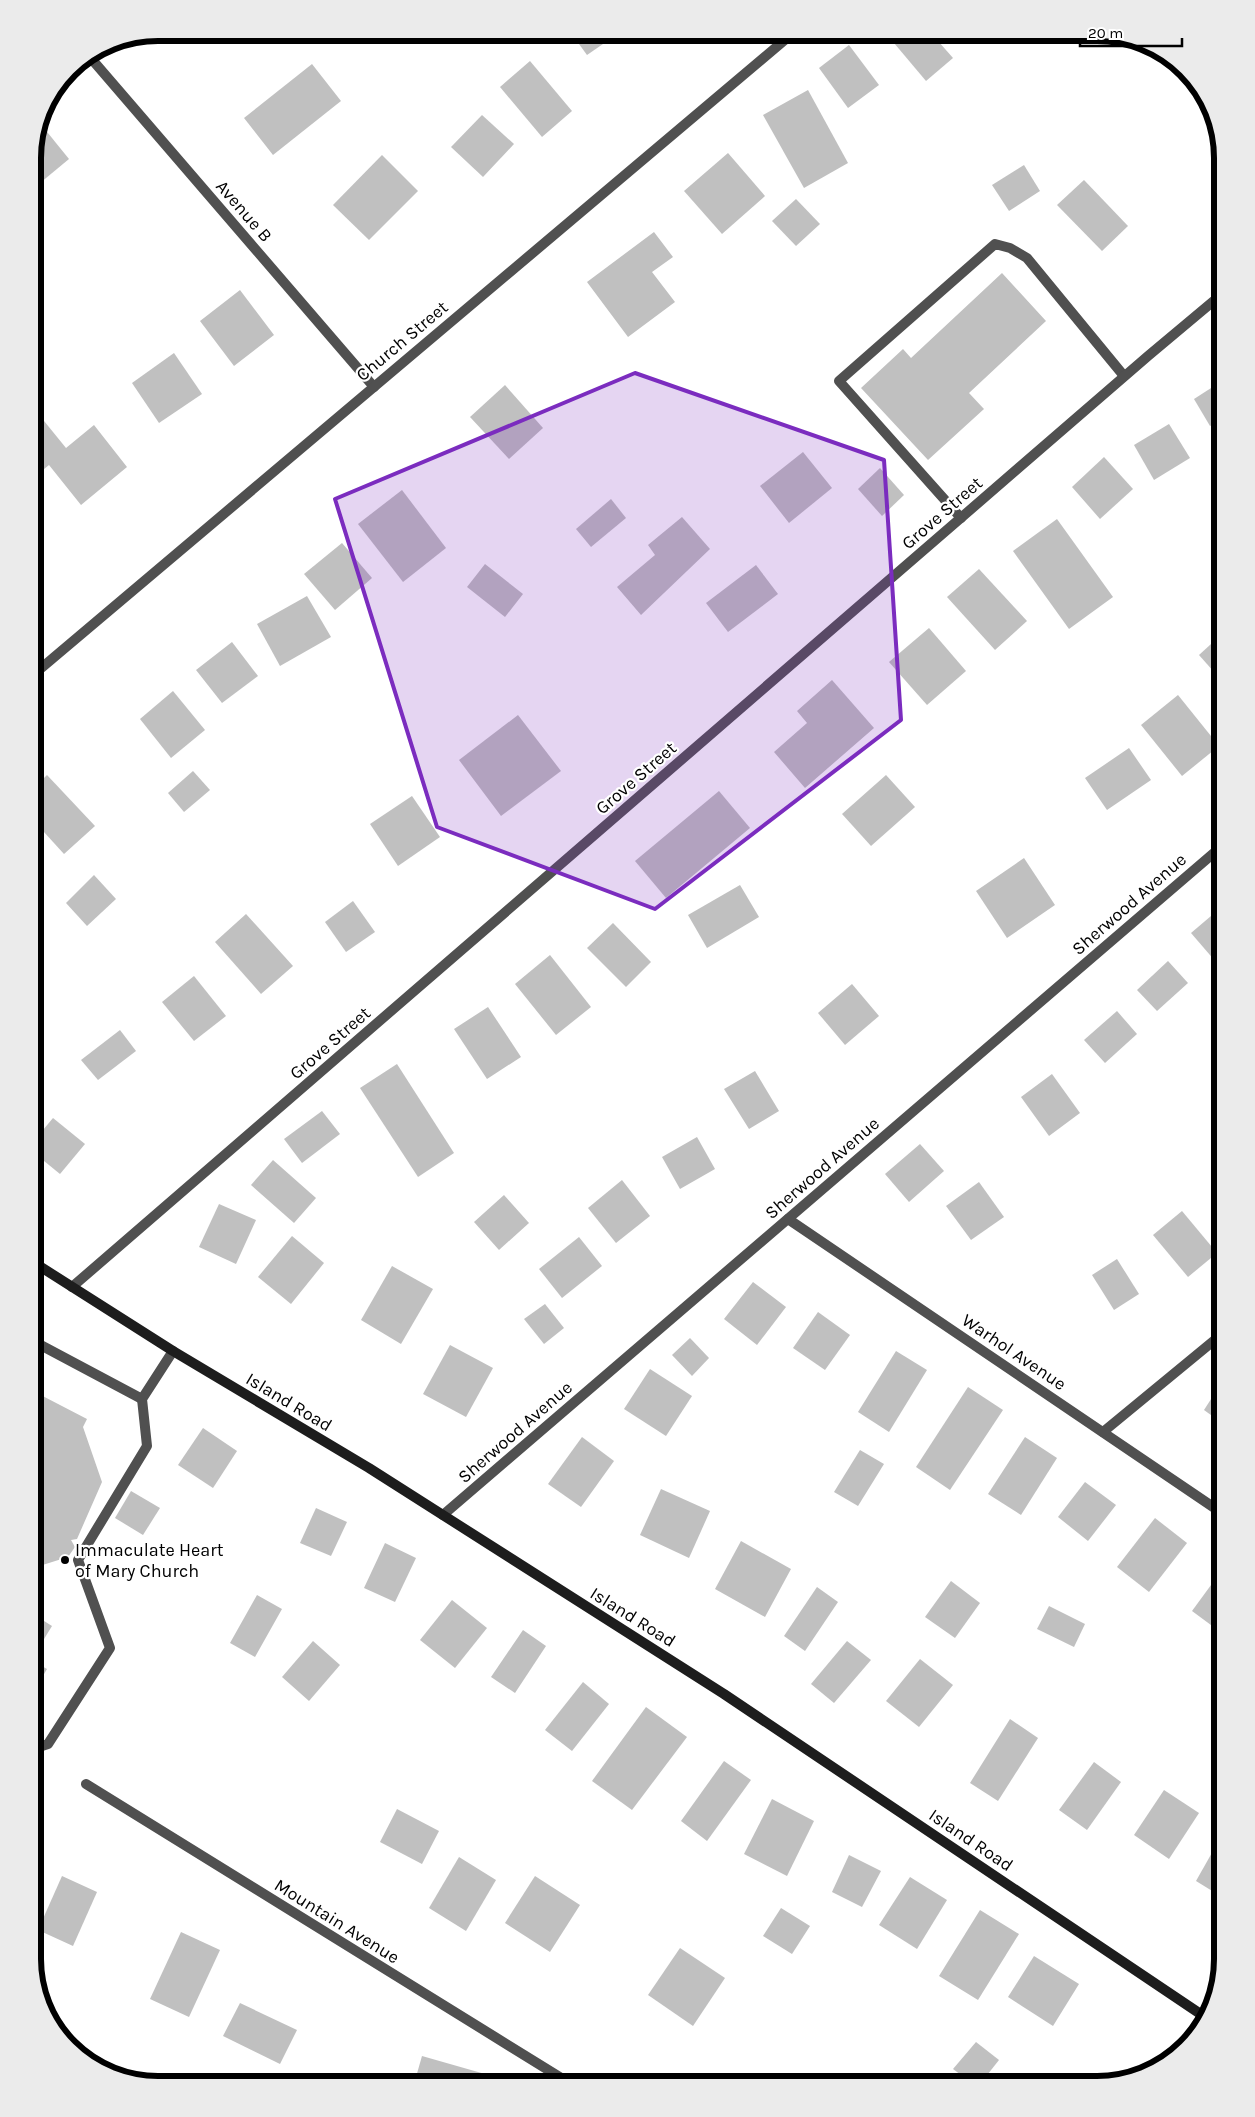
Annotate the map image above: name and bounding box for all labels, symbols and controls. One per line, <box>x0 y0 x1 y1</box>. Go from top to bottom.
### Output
scale bar <box>1080 15 1182 47</box>
text: 20 m <box>1088 24 1123 42</box>
street label: Avenue B <box>211 176 277 246</box>
street label: Church Street <box>352 296 453 386</box>
street label: Grove Street <box>897 472 987 554</box>
street label: Grove Street <box>591 737 681 819</box>
street label: Sherwood Avenue <box>1067 848 1191 960</box>
street label: Grove Street <box>285 1002 375 1084</box>
street label: Sherwood Avenue <box>760 1112 884 1224</box>
street label: Warhol Avenue <box>958 1309 1070 1395</box>
street label: Island Road <box>242 1368 336 1436</box>
street label: Sherwood Avenue <box>453 1376 577 1488</box>
place label: Immaculate Heart of Mary Church <box>75 1539 224 1582</box>
marker: Immaculate Heart of Mary Church <box>59 1554 71 1566</box>
street label: Island Road <box>586 1582 680 1652</box>
street label: Island Road <box>925 1804 1017 1876</box>
street label: Mountain Avenue <box>270 1874 404 1968</box>

